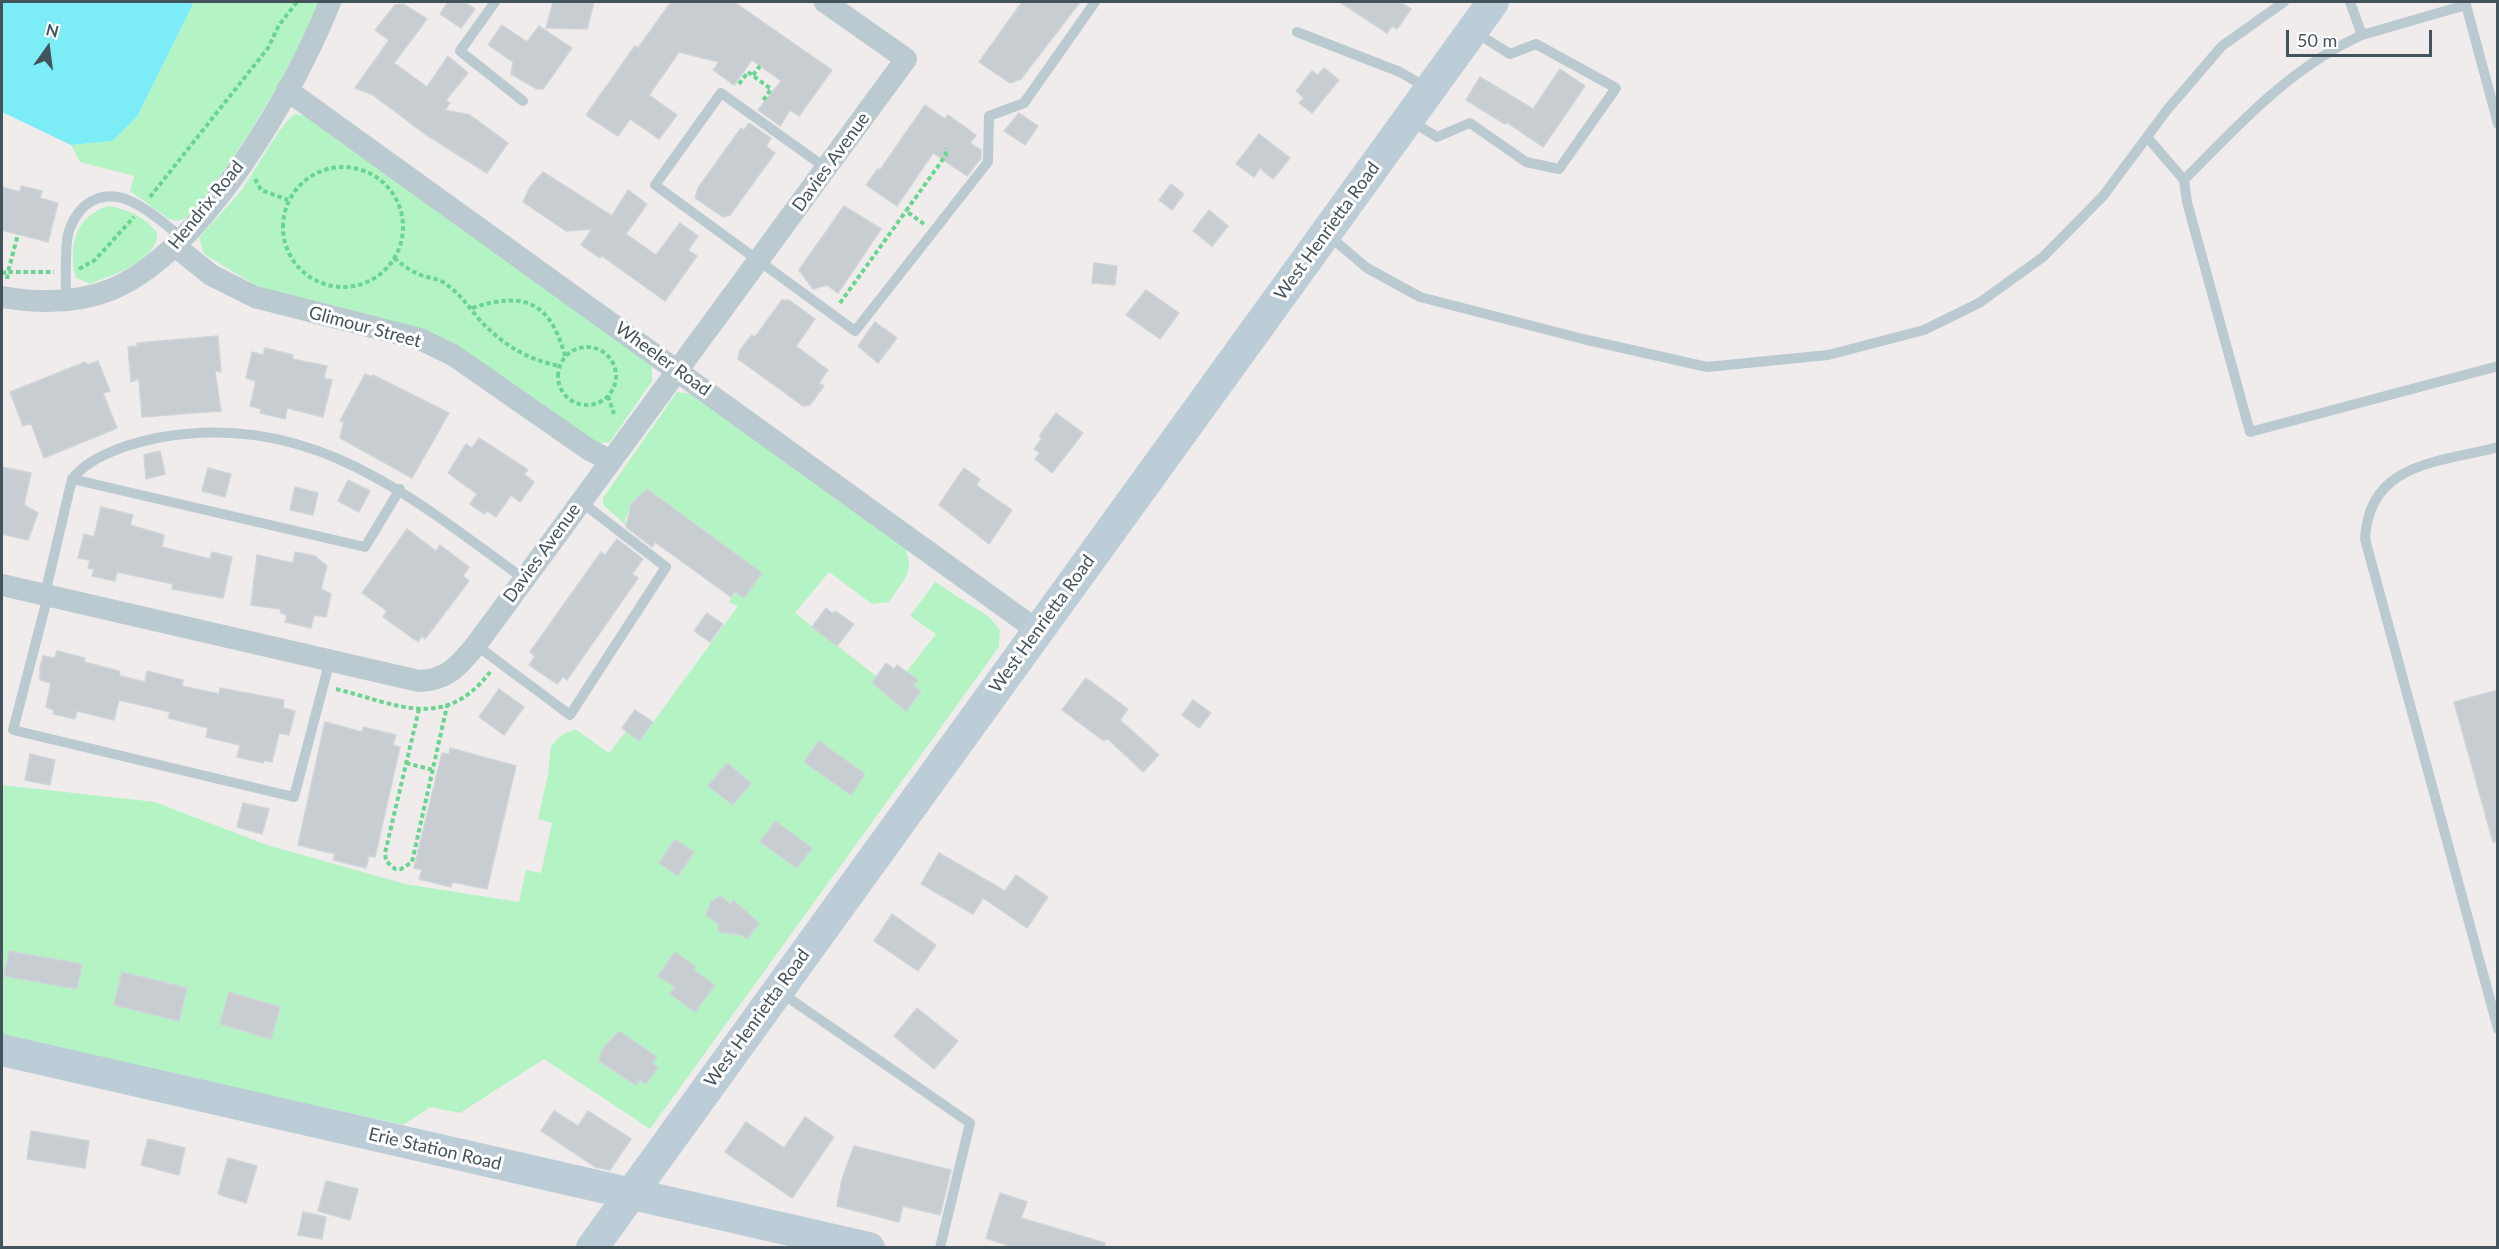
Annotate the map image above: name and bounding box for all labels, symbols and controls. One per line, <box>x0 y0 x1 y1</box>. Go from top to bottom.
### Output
north arrow <box>18 18 78 78</box>
scale bar <box>2289 18 2434 56</box>
text: N <box>44 19 61 41</box>
text: 50 m <box>2297 29 2337 51</box>
street label: Davies Avenue <box>788 108 874 216</box>
street label: Hendrix Road <box>164 156 248 254</box>
street label: West Henrietta Road <box>1270 158 1384 304</box>
street label: Glimour Street <box>307 302 423 352</box>
street label: Wheeler Road <box>611 317 715 401</box>
street label: Davies Avenue <box>499 499 585 607</box>
street label: West Henrietta Road <box>985 551 1099 697</box>
street label: West Henrietta Road <box>700 945 814 1091</box>
street label: Erie Station Road <box>366 1123 504 1175</box>

